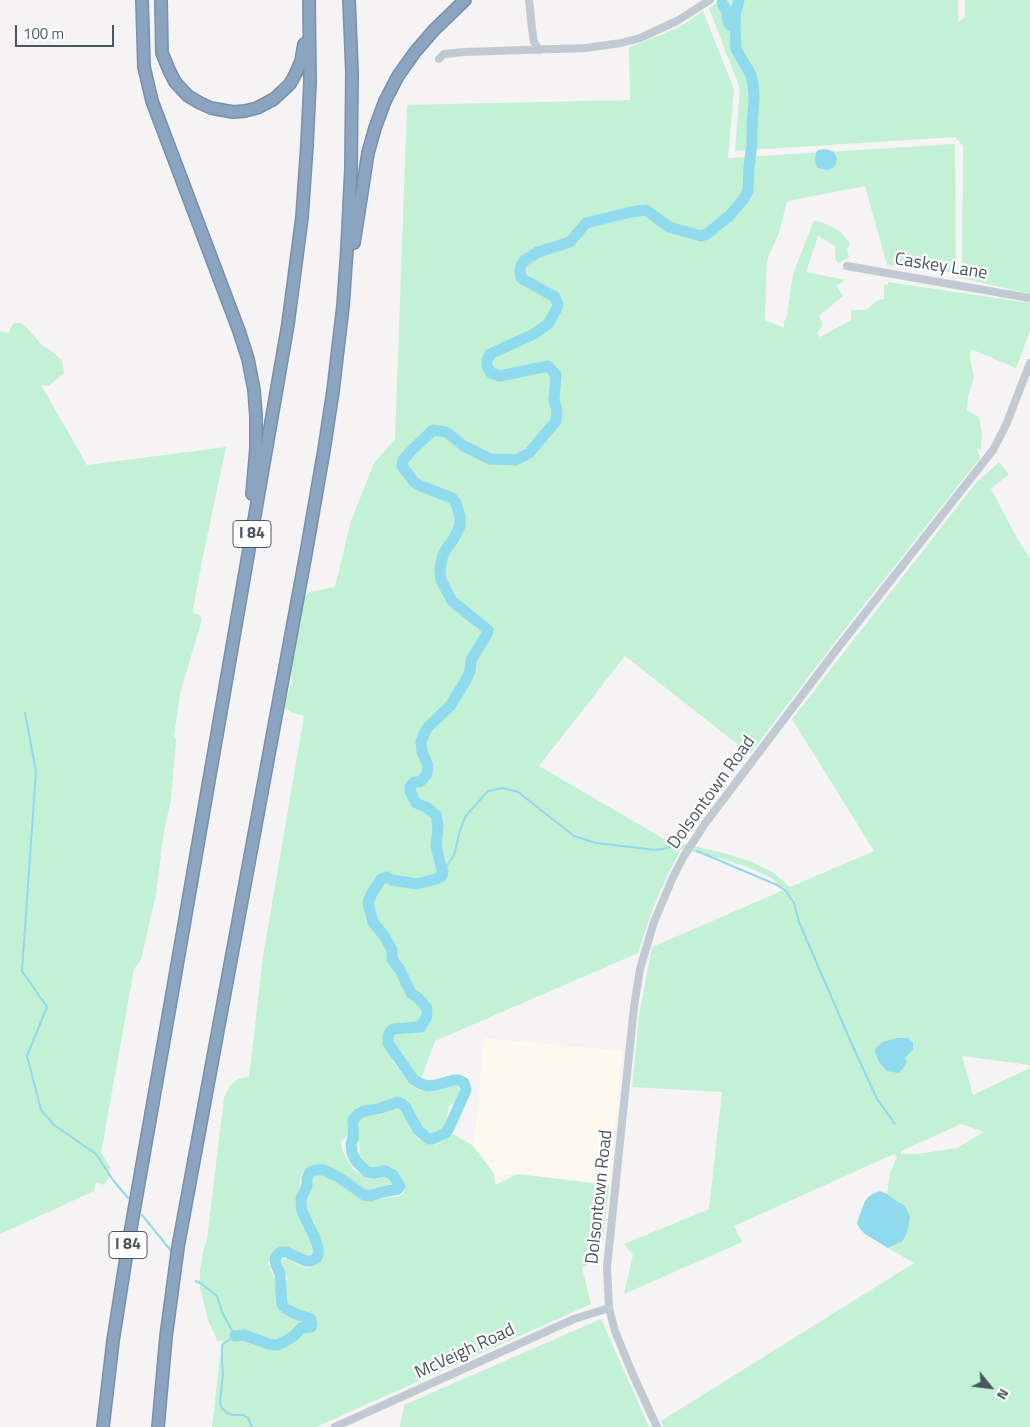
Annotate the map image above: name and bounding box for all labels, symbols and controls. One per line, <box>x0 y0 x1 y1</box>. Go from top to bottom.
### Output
scale bar <box>18 15 116 47</box>
text: 100 m <box>23 22 64 45</box>
street label: Caskey Lane <box>893 249 989 285</box>
road number: I 84 <box>233 520 271 548</box>
street label: Dolsontown Road <box>664 732 760 854</box>
street label: Dolsontown Road <box>582 1129 618 1265</box>
road number: I 84 <box>109 1232 147 1258</box>
street label: McVeigh Road <box>412 1320 518 1384</box>
north arrow <box>965 1362 1015 1412</box>
text: N <box>992 1385 1015 1404</box>

